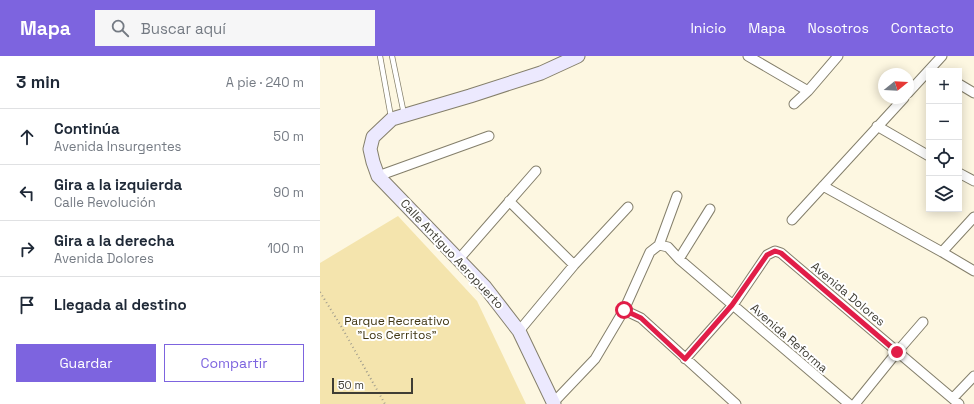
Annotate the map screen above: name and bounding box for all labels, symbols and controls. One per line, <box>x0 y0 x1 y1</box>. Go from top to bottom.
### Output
search box <box>95 10 375 46</box>
text: Mapa <box>20 16 71 41</box>
icon: search <box>109 17 131 39</box>
text: Buscar aquí <box>141 19 226 38</box>
text: Inicio <box>690 19 726 37</box>
text: Mapa <box>748 19 786 37</box>
text: Nosotros <box>808 19 869 37</box>
text: Contacto <box>891 19 954 37</box>
north arrow <box>878 68 914 104</box>
map controls <box>926 68 962 212</box>
button: + <box>926 68 962 104</box>
text: 3 min <box>16 71 60 93</box>
text: A pie · 240 m <box>226 74 304 91</box>
button: − <box>926 104 962 140</box>
text: Continúa <box>54 119 120 138</box>
icon: ahead <box>16 126 38 148</box>
text: 50 m <box>273 128 304 145</box>
text: Avenida Insurgentes <box>54 138 181 155</box>
button: locate <box>926 140 962 176</box>
text: Gira a la izquierda <box>54 175 182 194</box>
button: layers <box>926 176 962 212</box>
icon: left <box>16 182 38 204</box>
text: 90 m <box>273 184 304 201</box>
text: Calle Revolución <box>54 194 156 211</box>
street label: Calle Antiguo Aeropuerto <box>397 196 507 312</box>
text: Gira a la derecha <box>54 231 174 250</box>
icon: right <box>16 238 38 260</box>
text: 100 m <box>267 240 304 257</box>
text: Avenida Dolores <box>54 250 154 267</box>
street label: Avenida Dolores <box>808 258 888 330</box>
icon: arrive <box>16 294 38 316</box>
text: Llegada al destino <box>54 295 187 314</box>
street label: Avenida Reforma <box>747 300 831 376</box>
route start <box>615 301 633 319</box>
park label: Parque Recreativo "Los Cerritos" <box>344 313 450 343</box>
route end <box>888 343 906 361</box>
button: Guardar <box>16 344 156 382</box>
button: Compartir <box>164 344 304 382</box>
scale bar <box>332 376 413 395</box>
text: 50 m <box>338 378 364 392</box>

